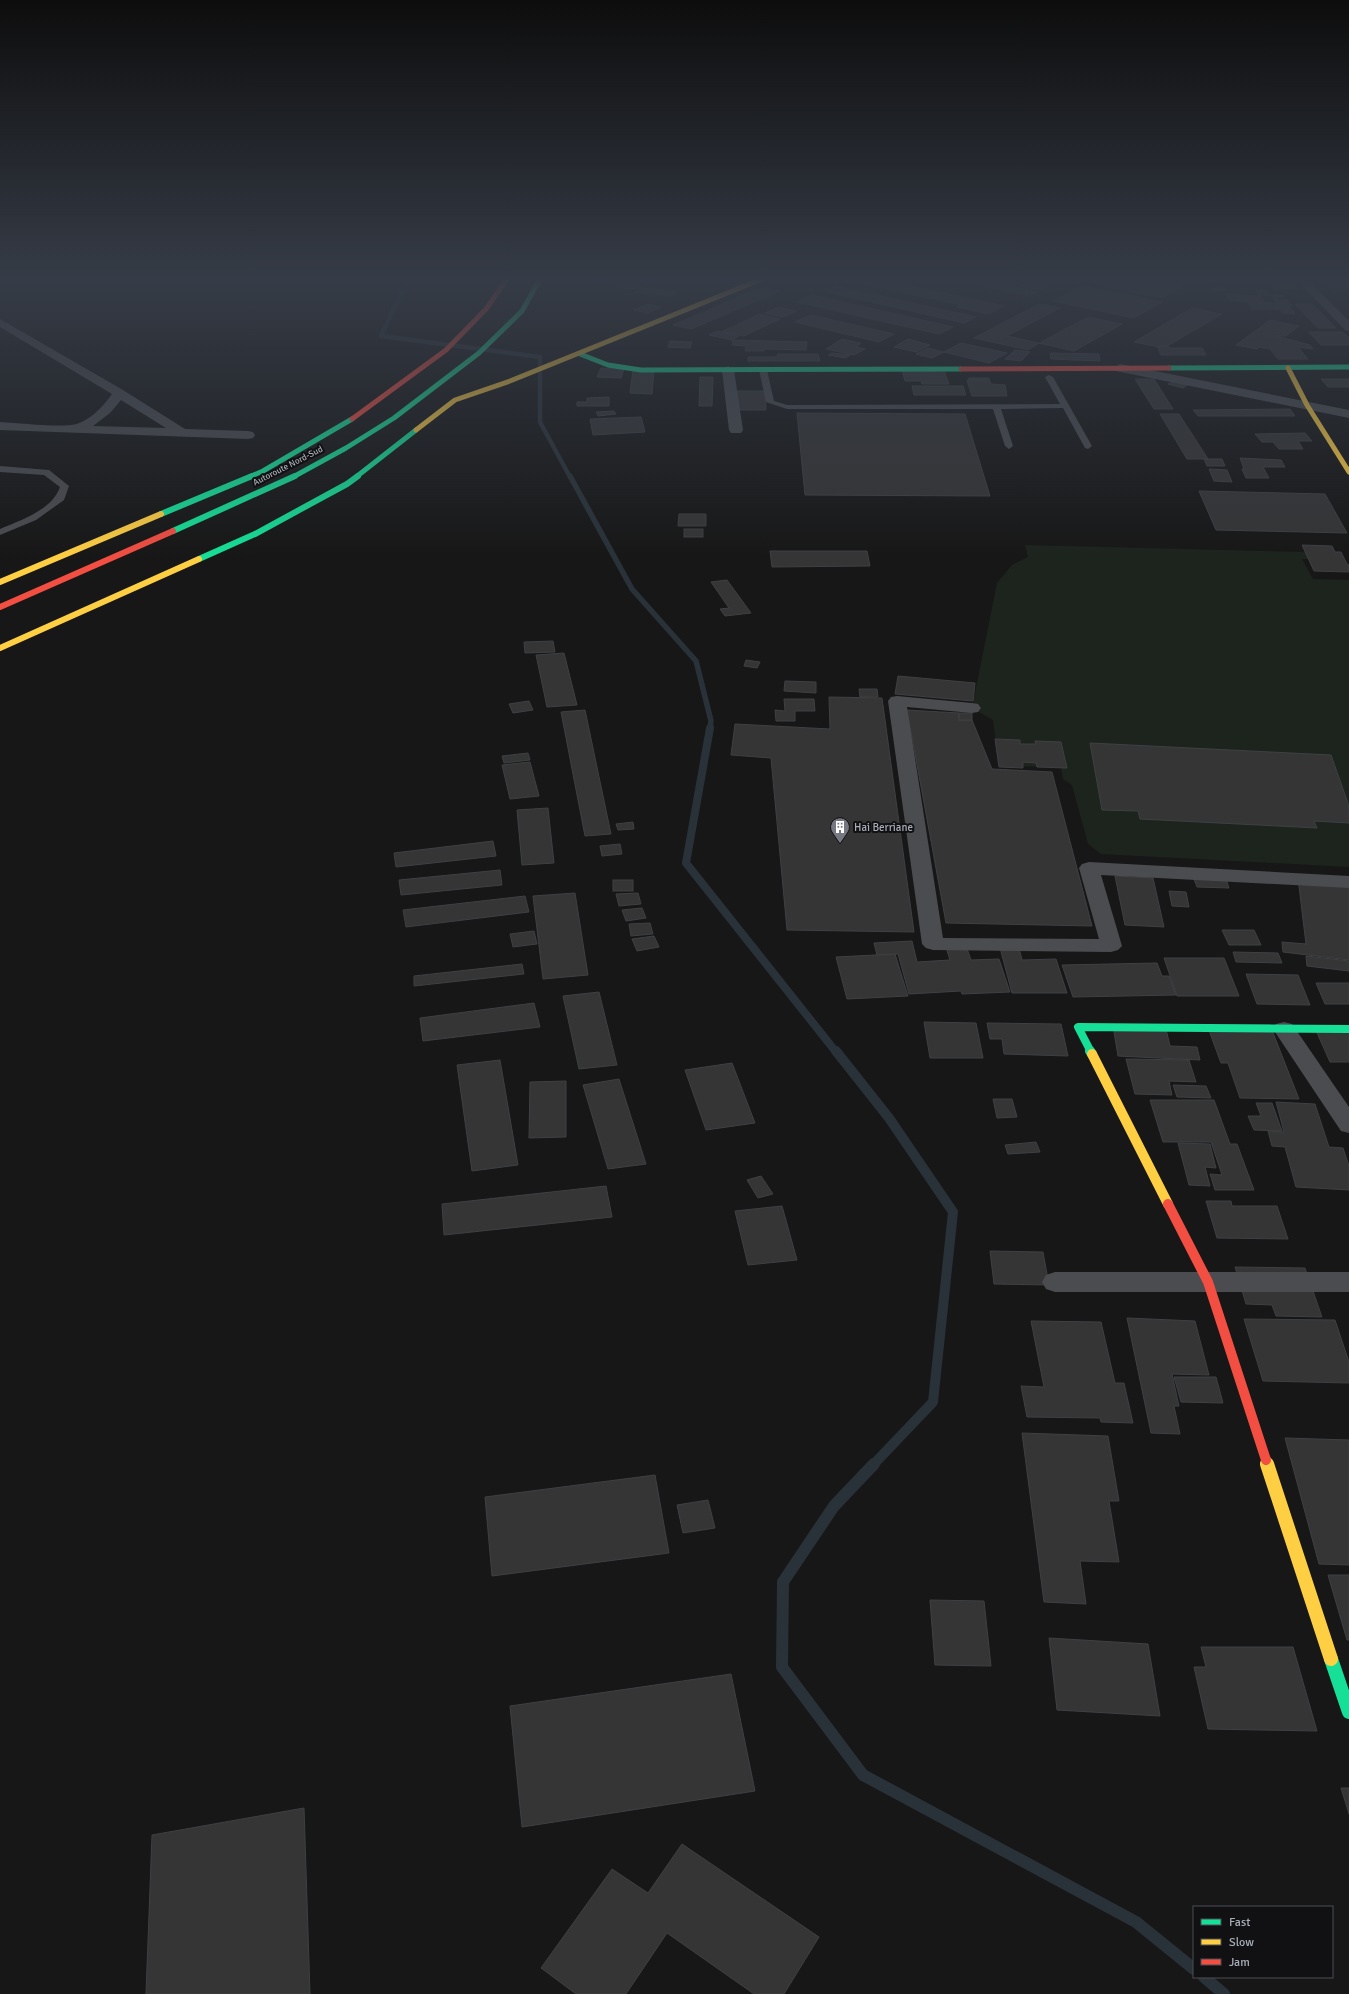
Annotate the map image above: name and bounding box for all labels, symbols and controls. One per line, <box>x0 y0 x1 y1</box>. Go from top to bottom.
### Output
street label: Autoroute Nord-Sud <box>251 444 325 488</box>
building icon: Hai Berriane <box>829 816 851 844</box>
place label: Hai Berriane <box>854 821 913 834</box>
legend <box>1193 1906 1333 1978</box>
text: Fast <box>1229 1915 1250 1930</box>
text: Slow <box>1229 1935 1254 1950</box>
text: Jam <box>1229 1955 1250 1970</box>

